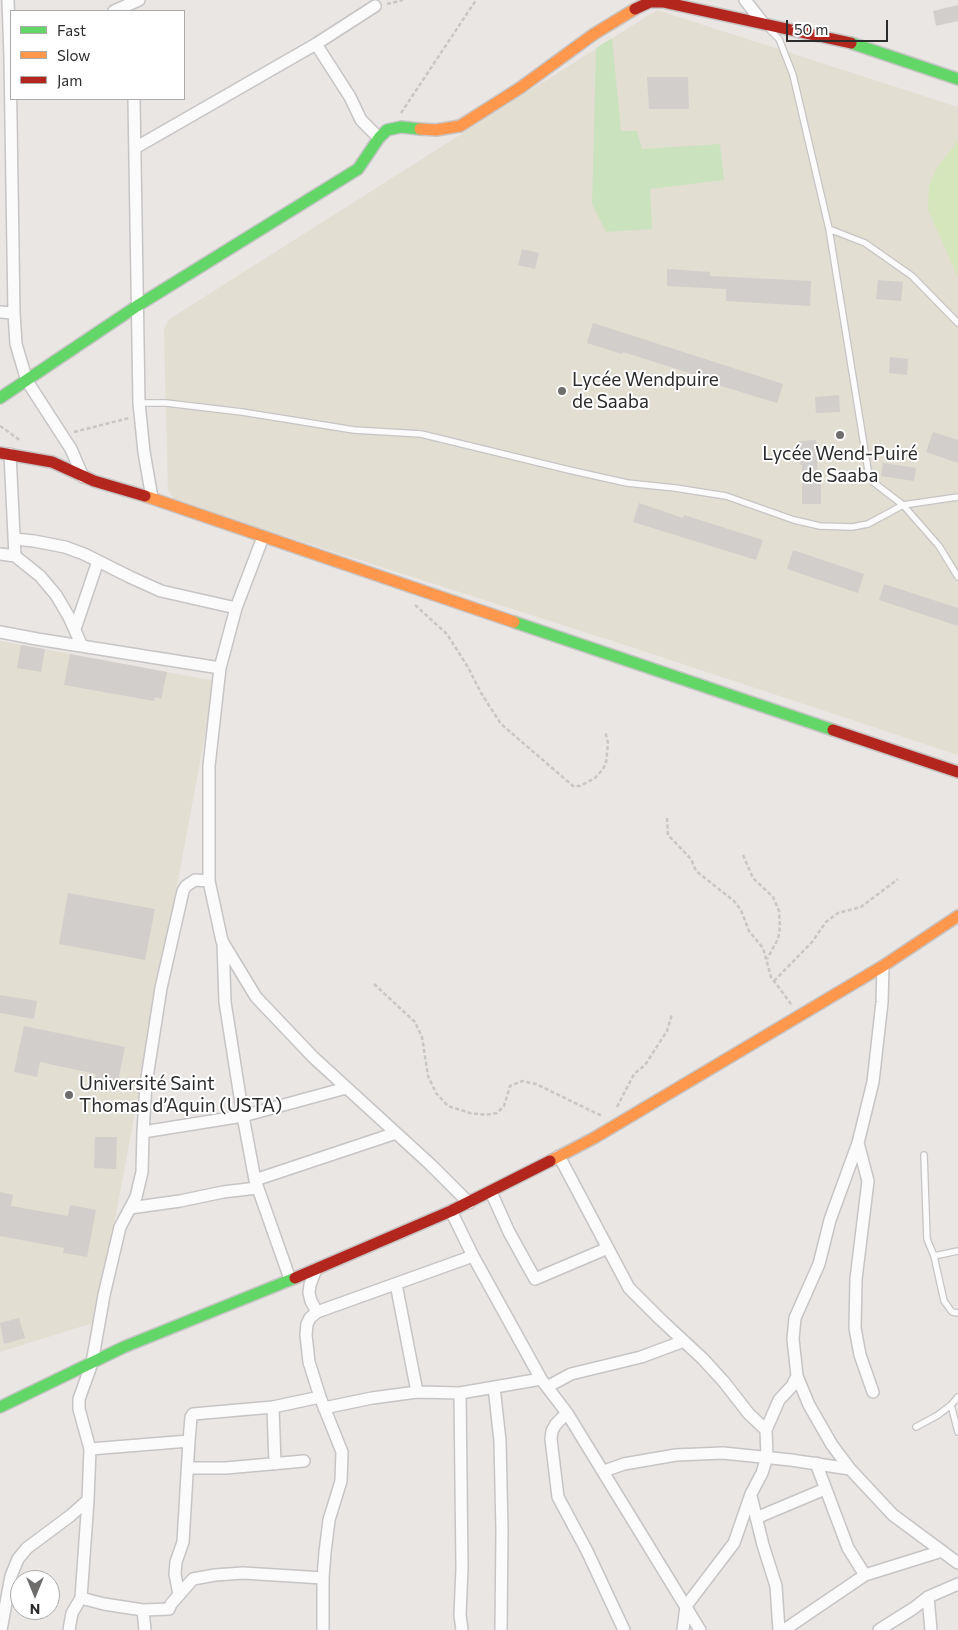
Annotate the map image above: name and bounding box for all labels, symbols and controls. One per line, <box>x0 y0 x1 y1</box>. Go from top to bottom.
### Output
legend <box>10 10 185 100</box>
scale bar <box>788 10 890 42</box>
text: 50 m <box>794 20 828 38</box>
text: Fast <box>57 21 86 39</box>
text: Slow <box>57 46 90 64</box>
text: Jam <box>57 71 82 89</box>
place label: Lycée Wendpuire de Saaba <box>572 369 719 413</box>
marker: Lycée Wendpuire de Saaba <box>556 385 568 397</box>
marker: Lycée Wend-Puiré de Saaba <box>834 429 846 441</box>
place label: Lycée Wend-Puiré de Saaba <box>762 443 918 487</box>
place label: Université Saint Thomas d’Aquin (USTA) <box>79 1073 282 1117</box>
marker: Université Saint Thomas d’Aquin (USTA) <box>63 1089 75 1101</box>
north arrow <box>10 1570 60 1620</box>
text: N <box>30 1601 40 1618</box>

